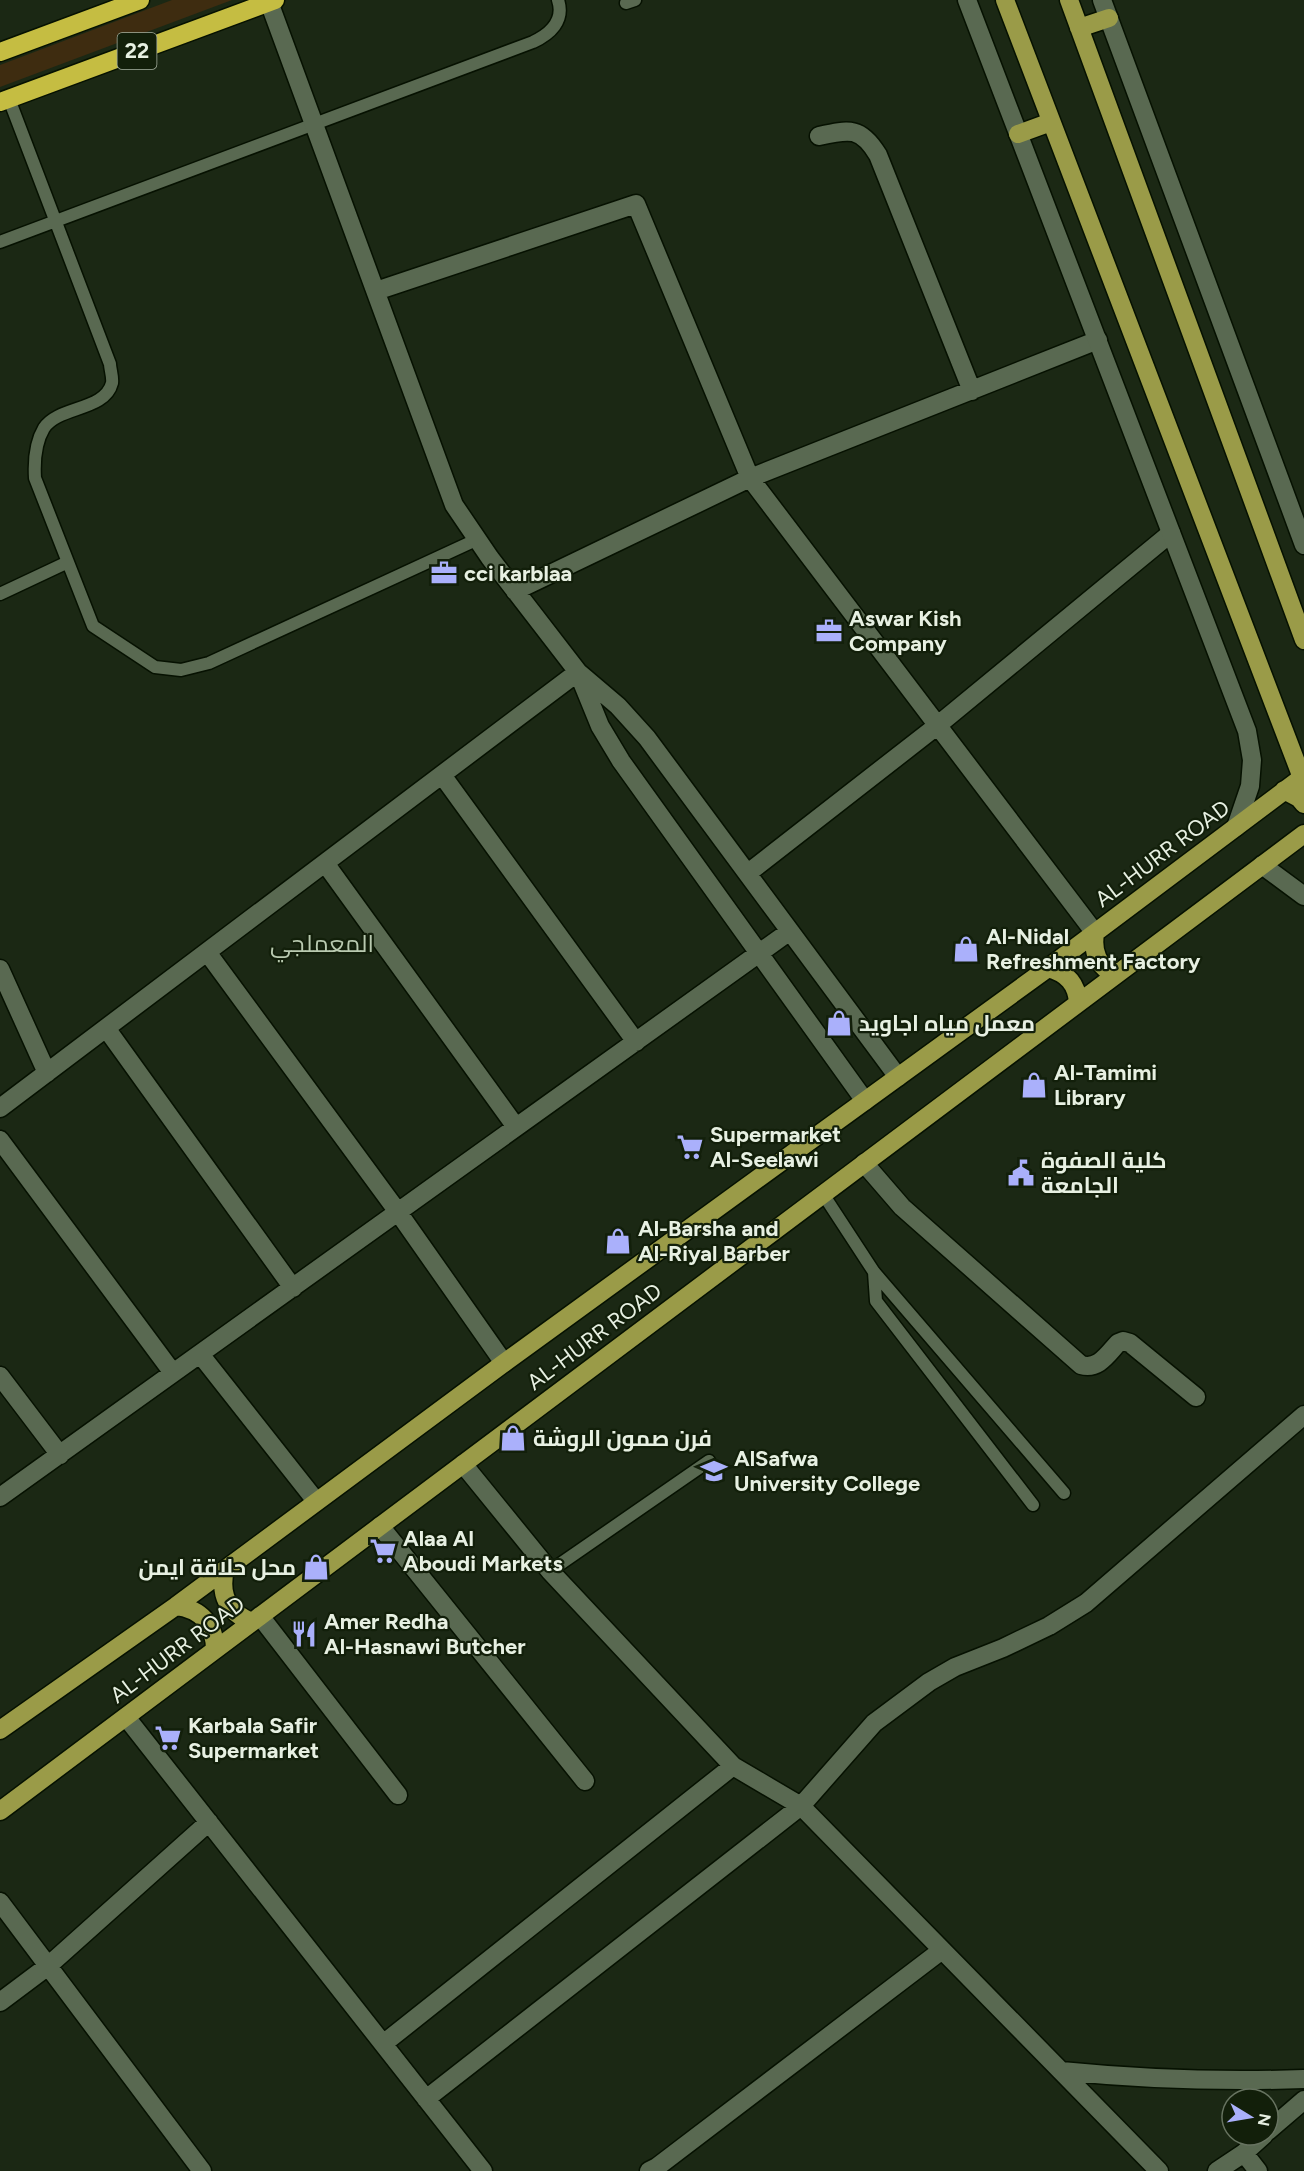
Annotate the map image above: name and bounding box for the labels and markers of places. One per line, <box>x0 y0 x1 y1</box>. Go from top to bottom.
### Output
office icon: cci karblaa <box>429 558 459 588</box>
place label: cci karblaa <box>464 560 572 587</box>
place label: Aswar Kish Company <box>849 605 962 657</box>
office icon: Aswar Kish Company <box>814 616 844 646</box>
place label: Al-Nidal Refreshment Factory <box>986 923 1201 975</box>
shop icon: Al-Nidal Refreshment Factory <box>951 934 981 964</box>
shop icon: معمل مياه اجاويد <box>824 1008 854 1038</box>
place label: معمل مياه اجاويد <box>859 1010 1035 1037</box>
place label: Al-Tamimi Library <box>1054 1059 1157 1111</box>
shop icon: Al-Tamimi Library <box>1019 1070 1049 1100</box>
place label: Supermarket Al-Seelawi <box>710 1121 841 1173</box>
supermarket icon: Supermarket Al-Seelawi <box>675 1132 705 1162</box>
place label: كلية الصفوة الجامعة <box>1041 1147 1167 1199</box>
public building icon: كلية الصفوة الجامعة <box>1006 1158 1036 1188</box>
place label: Al-Barsha and Al-Riyal Barber <box>638 1215 791 1267</box>
shop icon: Al-Barsha and Al-Riyal Barber <box>603 1226 633 1256</box>
shop icon: فرن صمون الروشة <box>498 1423 528 1453</box>
place label: فرن صمون الروشة <box>533 1425 712 1452</box>
place label: AlSafwa University College <box>734 1445 920 1497</box>
school or university icon: AlSafwa University College <box>699 1456 729 1486</box>
place label: Alaa Al Aboudi Markets <box>403 1525 563 1577</box>
supermarket icon: Alaa Al Aboudi Markets <box>368 1536 398 1566</box>
shop icon: محل حلاقة ايمن <box>301 1552 331 1582</box>
place label: محل حلاقة ايمن <box>139 1554 296 1581</box>
place label: Amer Redha Al-Hasnawi Butcher <box>324 1608 526 1660</box>
restaurant icon: Amer Redha Al-Hasnawi Butcher <box>289 1619 319 1649</box>
place label: Karbala Safir Supermarket <box>188 1712 319 1764</box>
supermarket icon: Karbala Safir Supermarket <box>153 1723 183 1753</box>

